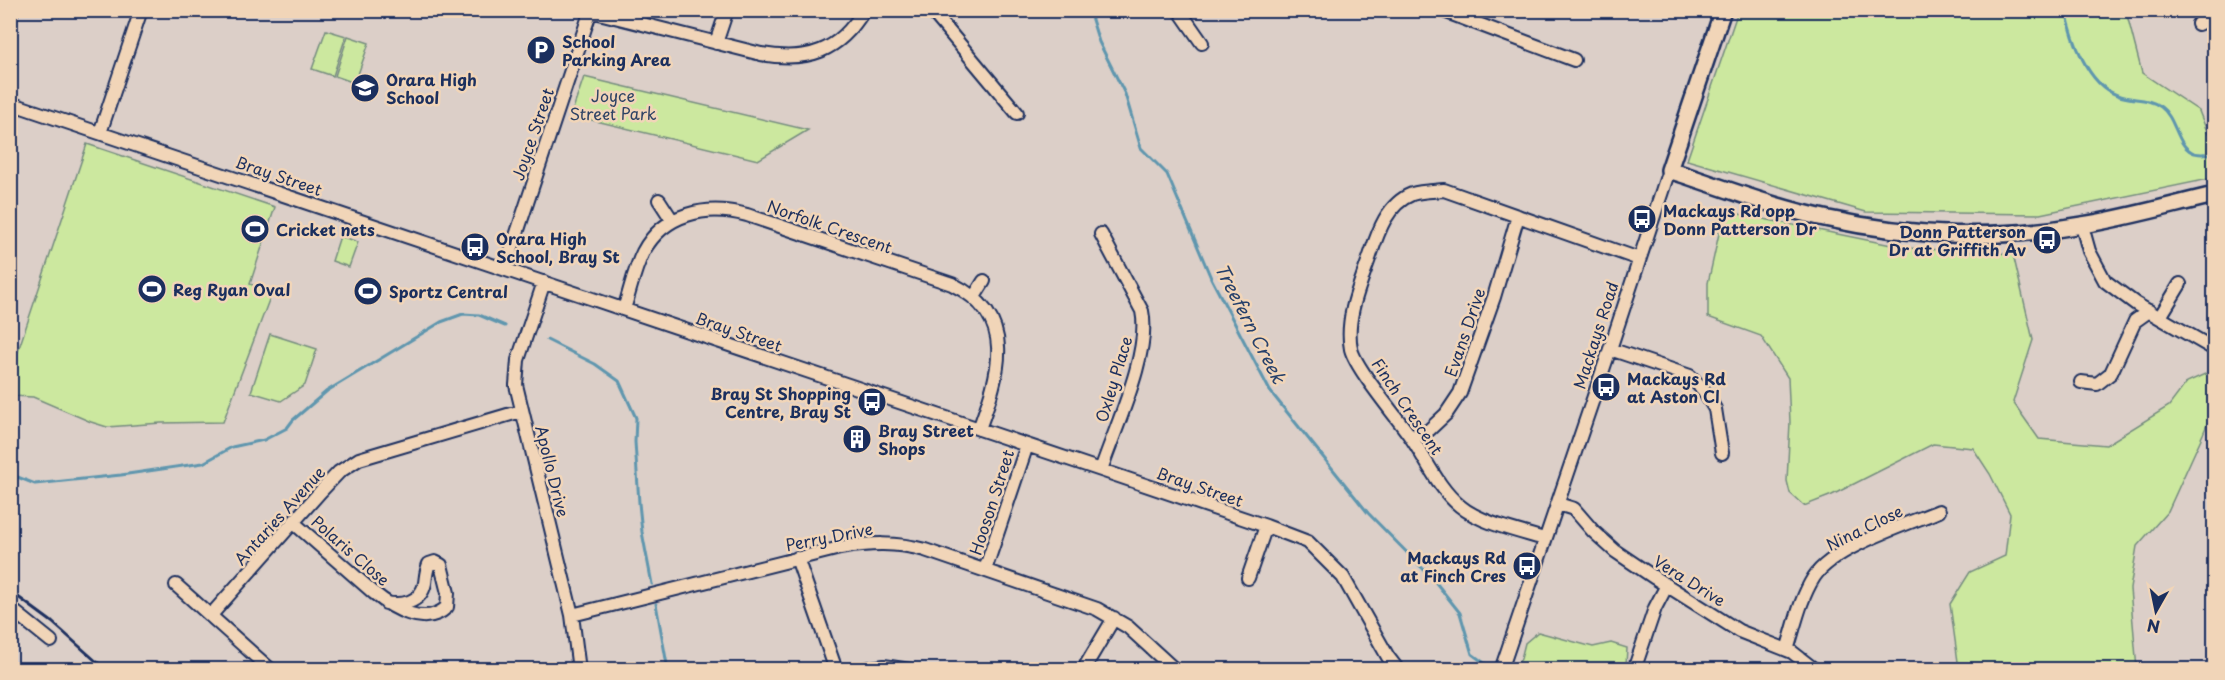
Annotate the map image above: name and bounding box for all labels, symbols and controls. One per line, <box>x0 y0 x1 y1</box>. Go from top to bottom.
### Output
place label: School Parking Area <box>562 29 671 71</box>
parking icon: School Parking Area <box>525 34 557 66</box>
place label: Orara High School <box>386 67 477 109</box>
school or university icon: Orara High School <box>349 72 381 104</box>
park label: Joyce Street Park <box>569 83 657 125</box>
street label: Joyce Street <box>505 84 559 183</box>
street label: Bray Street <box>232 149 326 201</box>
street label: Norfolk Crescent <box>764 193 896 259</box>
place label: Mackays Rd opp Donn Patterson Dr <box>1663 198 1818 240</box>
bus stop icon: Mackays Rd opp Donn Patterson Dr <box>1626 203 1658 235</box>
sports icon: Cricket nets <box>239 213 271 245</box>
place label: Cricket nets <box>276 217 375 241</box>
place label: Donn Patterson Dr at Griffith Av <box>1889 219 2026 261</box>
bus stop icon: Donn Patterson Dr at Griffith Av <box>2031 224 2063 256</box>
place label: Orara High School, Bray St <box>496 226 620 268</box>
bus stop icon: Orara High School, Bray St <box>459 231 491 263</box>
water label: Treefern Creek <box>1209 258 1293 389</box>
sports icon: Reg Ryan Oval <box>136 273 168 305</box>
sports icon: Sportz Central <box>352 275 384 307</box>
place label: Reg Ryan Oval <box>173 277 290 301</box>
street label: Mackays Road <box>1566 278 1624 392</box>
place label: Sportz Central <box>389 279 508 303</box>
street label: Evans Drive <box>1438 284 1490 380</box>
street label: Bray Street <box>692 305 786 357</box>
street label: Oxley Place <box>1089 333 1137 425</box>
street label: Finch Crescent <box>1367 353 1450 460</box>
place label: Mackays Rd at Aston Cl <box>1627 366 1726 408</box>
bus stop icon: Mackays Rd at Aston Cl <box>1590 371 1622 403</box>
place label: Bray St Shopping Centre, Bray St <box>710 381 851 423</box>
bus stop icon: Bray St Shopping Centre, Bray St <box>856 386 888 418</box>
place label: Bray Street Shops <box>878 418 974 460</box>
street label: Apollo Drive <box>530 423 576 519</box>
building icon: Bray Street Shops <box>841 423 873 455</box>
street label: Hooson Street <box>963 446 1019 558</box>
street label: Antaries Avenue <box>228 460 330 570</box>
street label: Bray Street <box>1153 460 1247 512</box>
street label: Nina Close <box>1822 498 1906 556</box>
street label: Polaris Close <box>307 509 395 591</box>
street label: Perry Drive <box>783 516 875 556</box>
place label: Mackays Rd at Finch Cres <box>1400 545 1506 587</box>
street label: Vera Drive <box>1649 548 1731 612</box>
bus stop icon: Mackays Rd at Finch Cres <box>1511 550 1543 582</box>
north arrow <box>2126 581 2186 641</box>
text: N <box>2145 614 2162 640</box>

